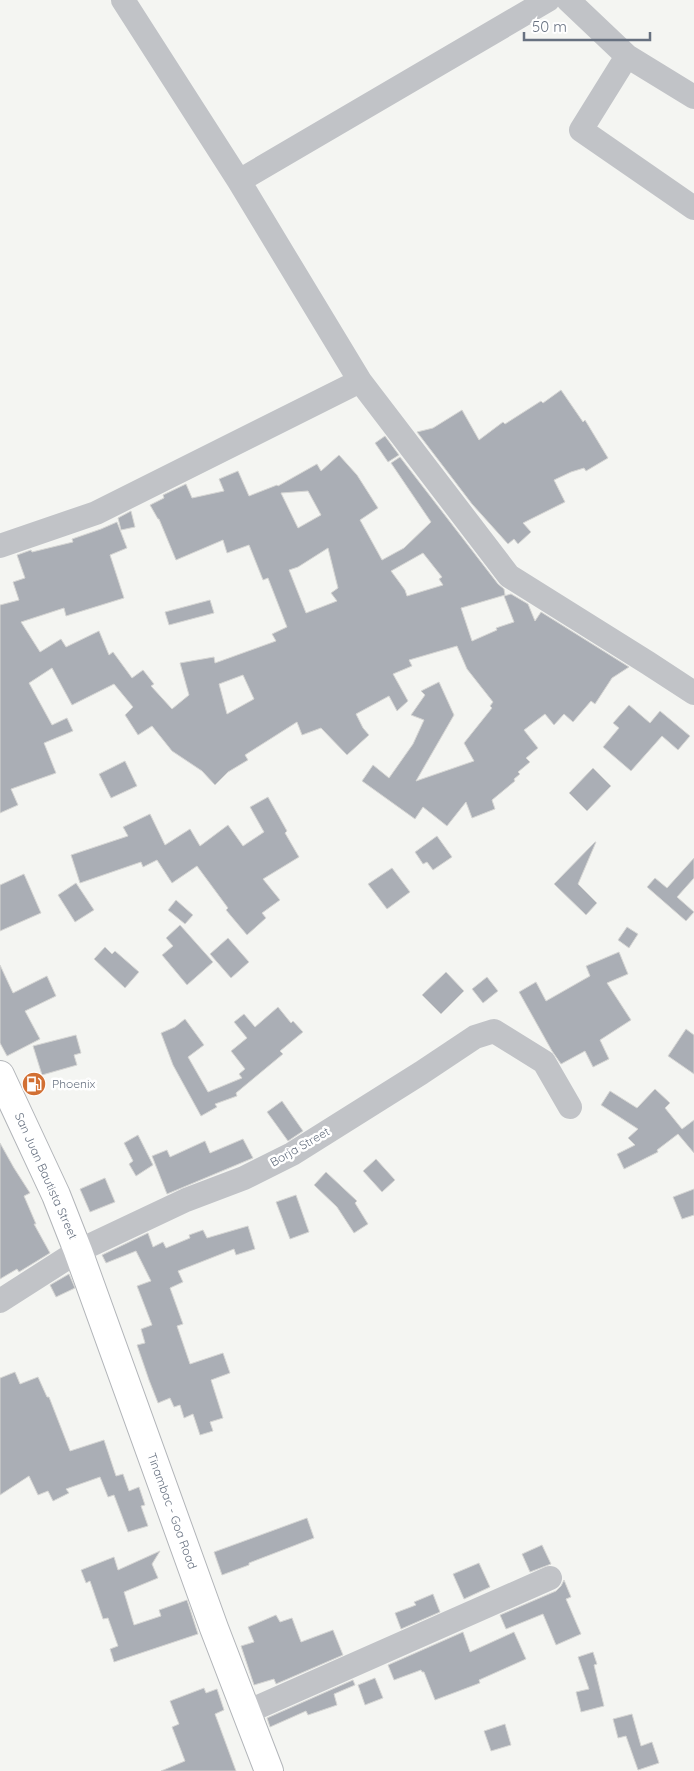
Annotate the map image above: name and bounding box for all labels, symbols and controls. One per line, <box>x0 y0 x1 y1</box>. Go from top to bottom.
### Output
scale bar <box>524 10 650 42</box>
text: 50 m <box>532 17 567 36</box>
fuel station icon: Phoenix <box>21 1071 47 1097</box>
place label: Phoenix <box>52 1076 96 1091</box>
street label: San Juan Bautista Street <box>12 1110 81 1241</box>
street label: Borja Street <box>267 1124 332 1170</box>
street label: Tinambac - Goa Road <box>144 1451 201 1571</box>

